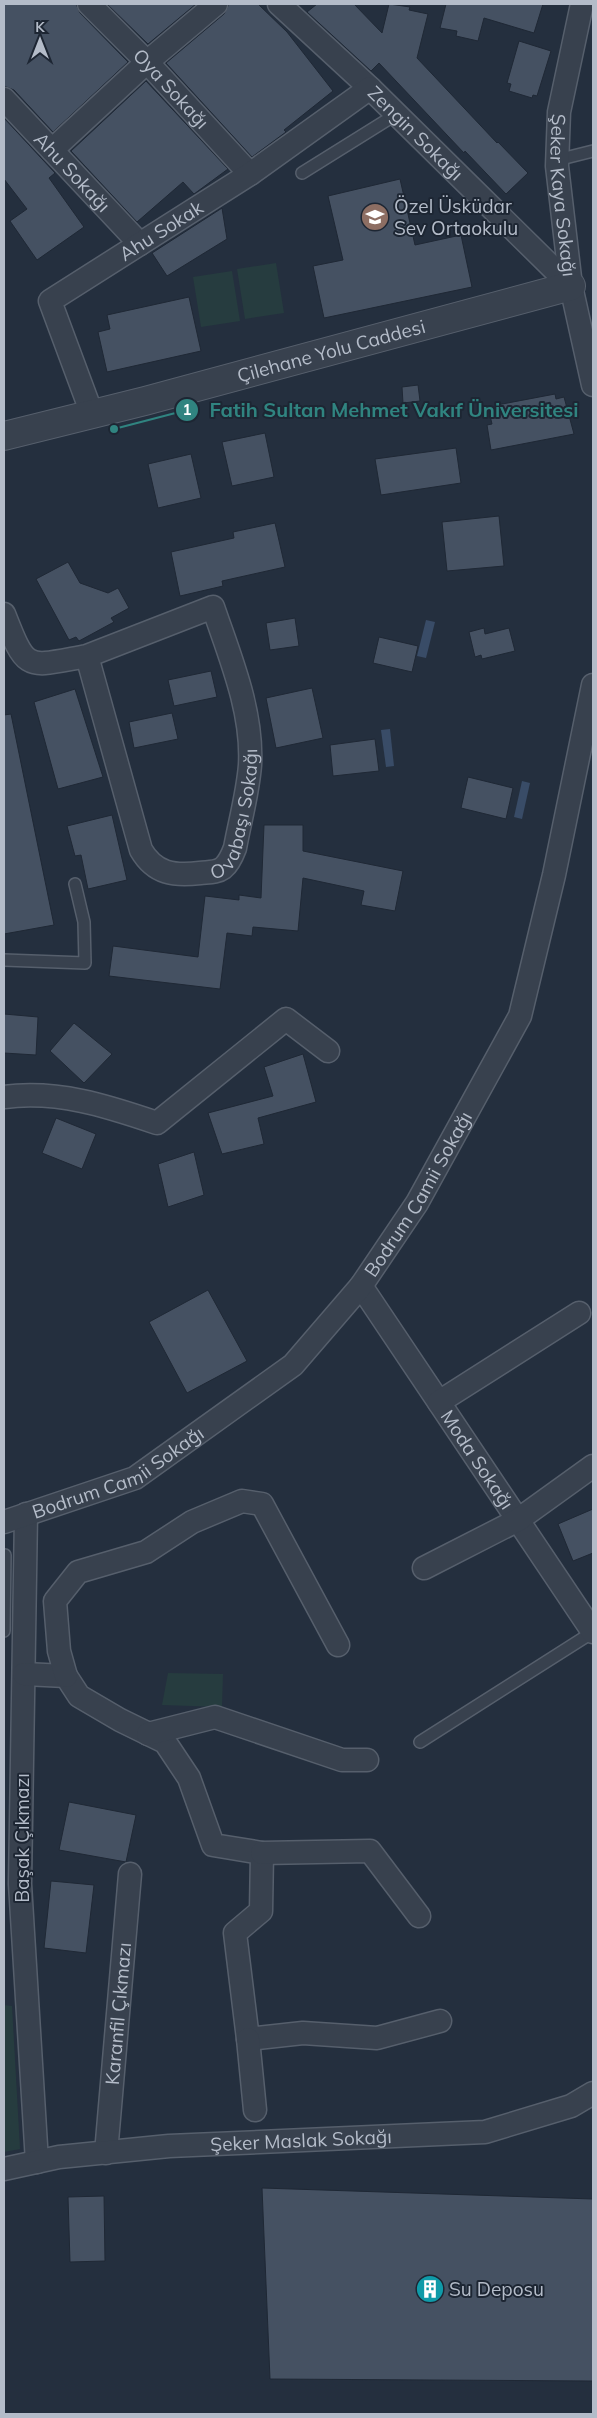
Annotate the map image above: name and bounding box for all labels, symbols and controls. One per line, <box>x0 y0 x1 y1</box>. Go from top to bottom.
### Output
north arrow <box>15 15 65 65</box>
text: K <box>35 18 45 36</box>
street label: Oya Sokağı <box>128 43 214 134</box>
street label: Zengin Sokağı <box>363 81 468 185</box>
street label: Şeker Kaya Sokağı <box>545 113 582 278</box>
street label: Ahu Sokağı <box>29 127 116 217</box>
place label: Özel Üsküdar Sev Ortaokulu <box>394 194 518 240</box>
street label: Ahu Sokak <box>115 195 208 266</box>
school or university icon: Özel Üsküdar Sev Ortaokulu <box>360 202 390 232</box>
street label: Çilehane Yolu Caddesi <box>234 314 428 388</box>
callout: Fatih Sultan Mehmet Vakıf Üniversitesi <box>175 393 588 428</box>
text: Fatih Sultan Mehmet Vakıf Üniversitesi <box>210 397 578 422</box>
text: 1 <box>182 400 192 419</box>
street label: Ovabaşı Sokağı <box>207 748 262 884</box>
street label: Bodrum Camii Sokağı <box>359 1107 477 1281</box>
street label: Moda Sokağı <box>435 1405 519 1514</box>
street label: Bodrum Camii Sokağı <box>29 1421 208 1524</box>
street label: Başak Çıkmazı <box>10 1773 34 1903</box>
street label: Karanfil Çıkmazı <box>100 1941 136 2086</box>
street label: Şeker Maslak Sokağı <box>210 2124 392 2156</box>
building icon: Su Deposu <box>415 2274 445 2304</box>
place label: Su Deposu <box>449 2277 544 2301</box>

